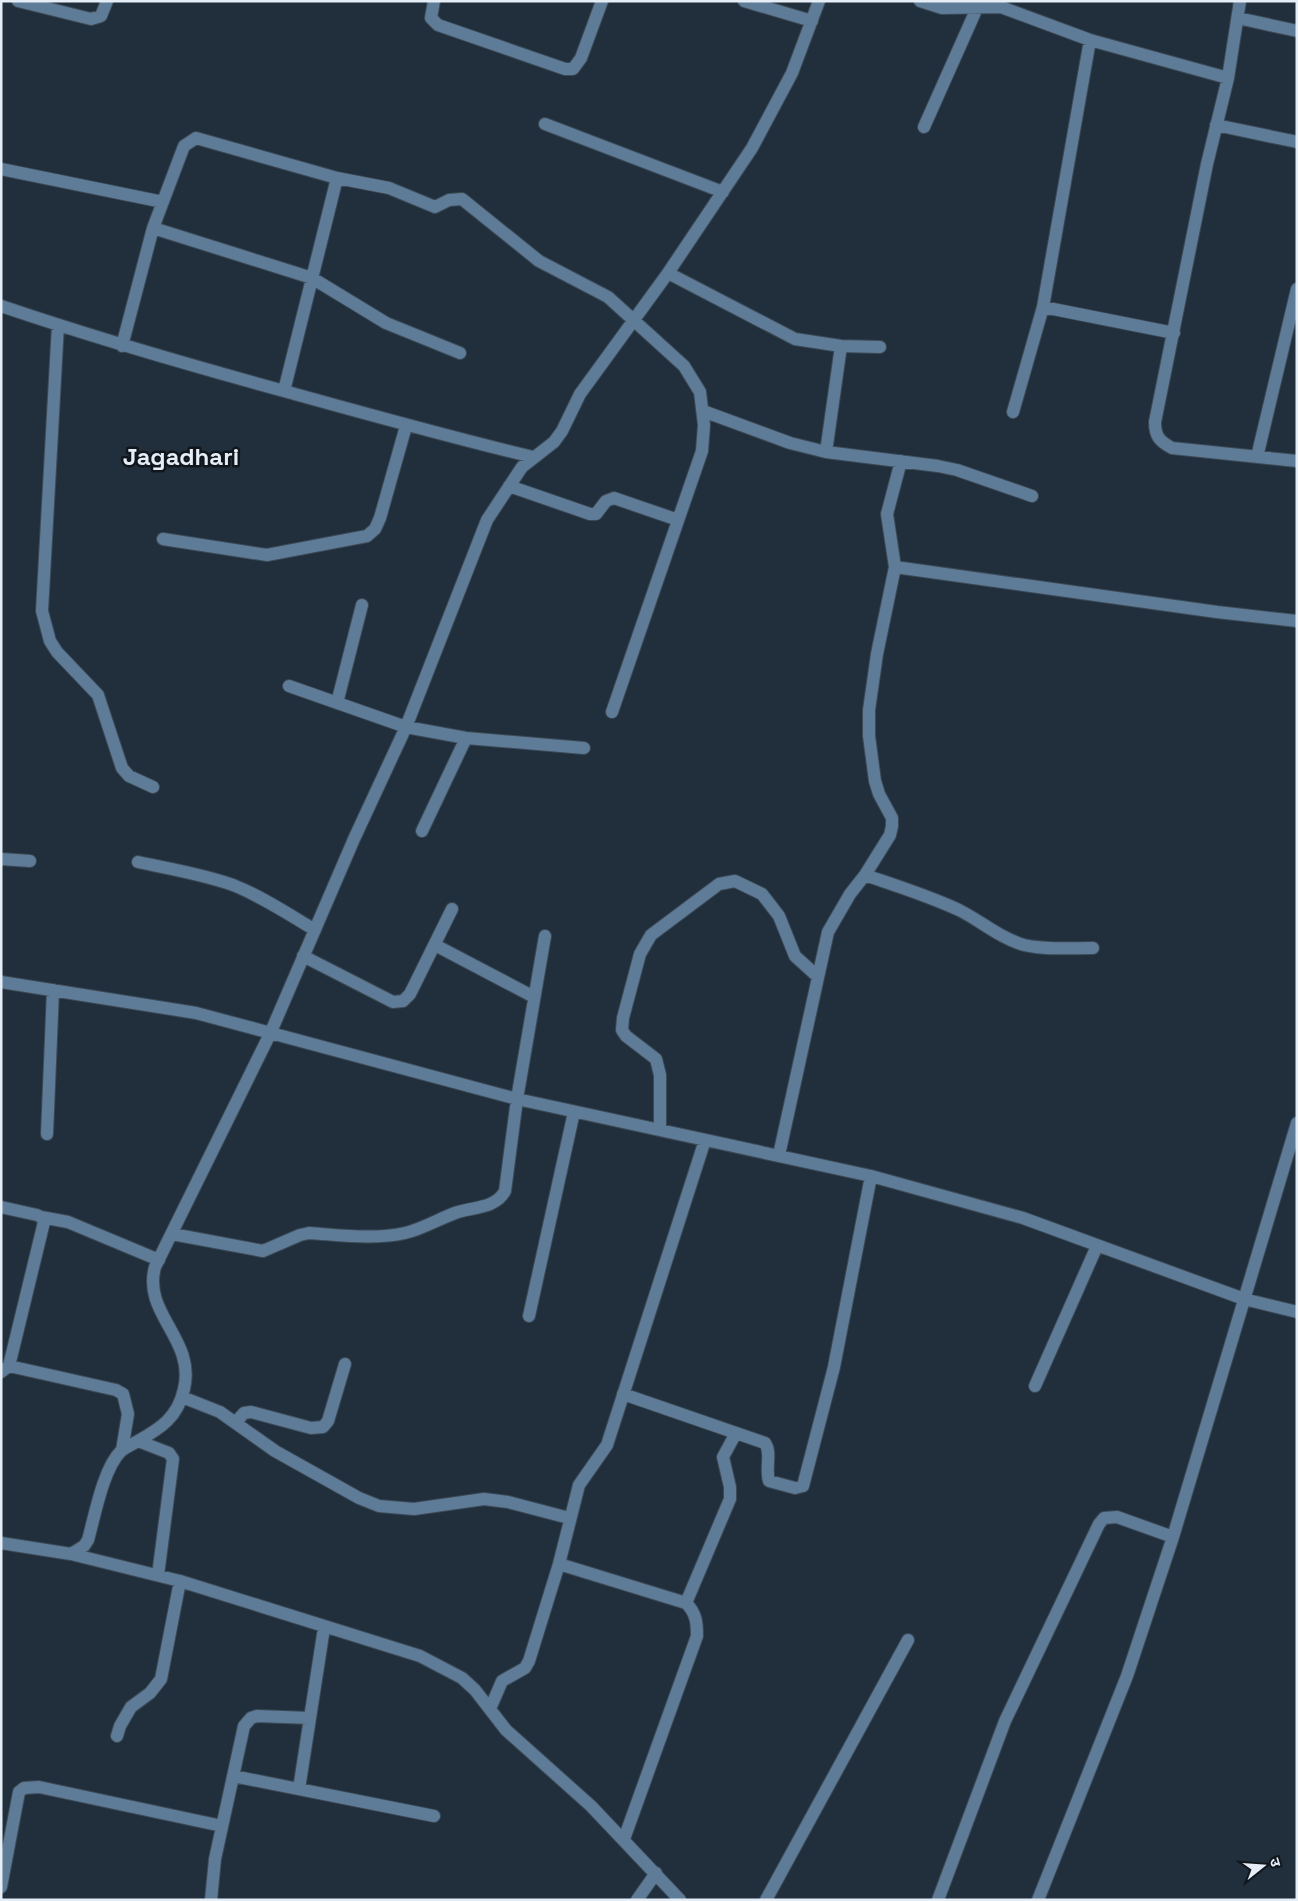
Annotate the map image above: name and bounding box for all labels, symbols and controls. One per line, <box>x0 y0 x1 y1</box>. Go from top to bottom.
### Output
district label: Jagadhari <box>123 441 239 472</box>
north arrow <box>1238 1841 1288 1891</box>
text: उ <box>1266 1856 1285 1870</box>

